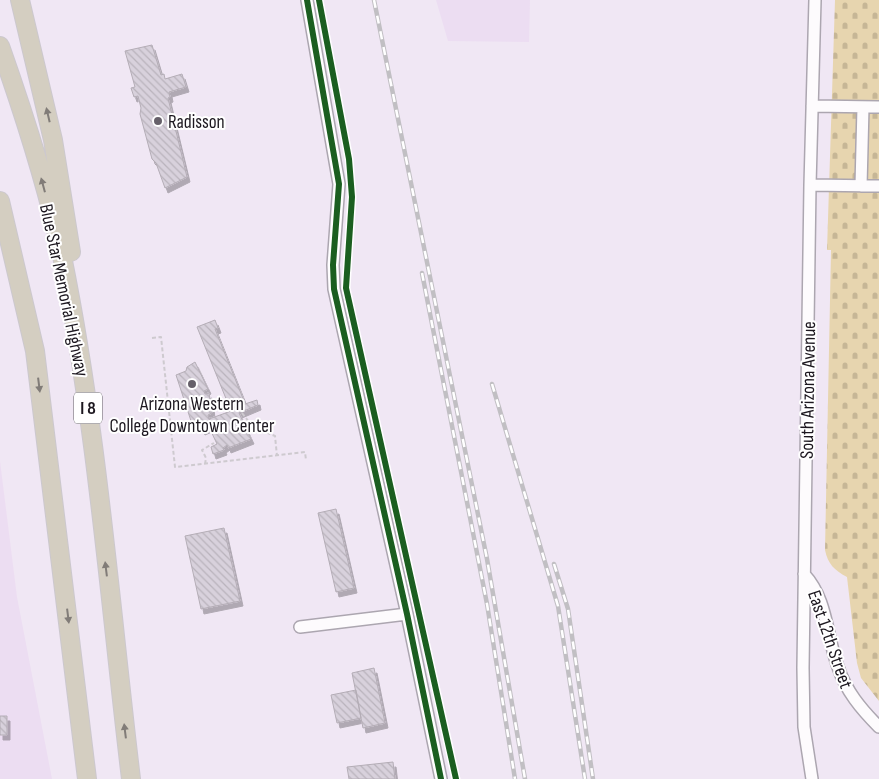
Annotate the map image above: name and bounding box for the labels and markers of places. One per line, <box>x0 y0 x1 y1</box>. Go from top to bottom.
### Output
place label: Radisson <box>168 111 225 134</box>
marker: Radisson <box>152 115 164 127</box>
marker: Arizona Western College Downtown Center <box>186 378 198 390</box>
place label: Arizona Western College Downtown Center <box>110 393 275 438</box>

